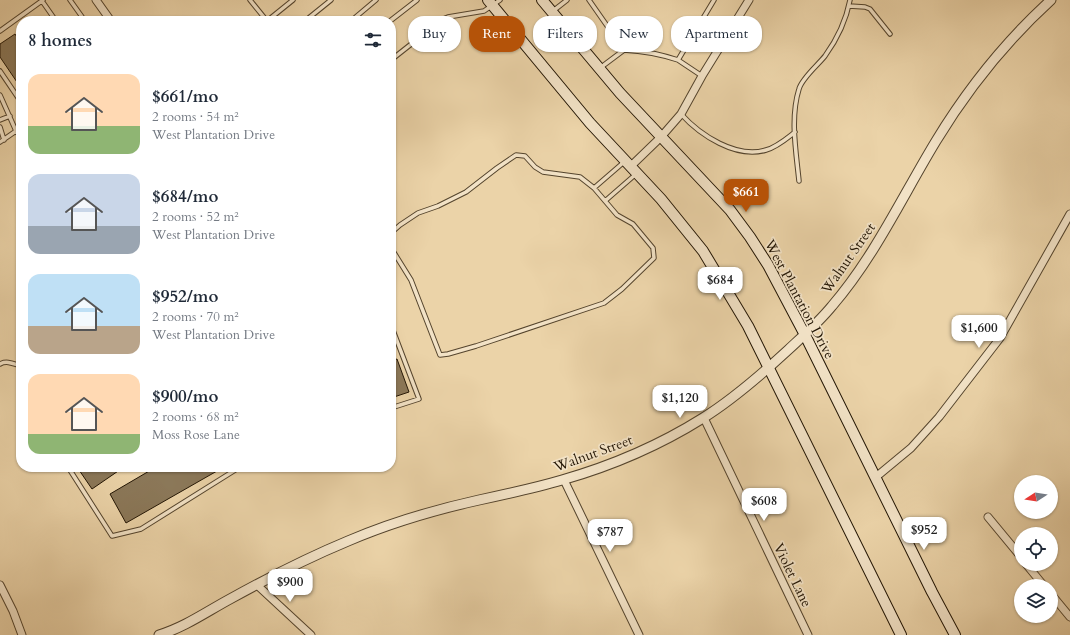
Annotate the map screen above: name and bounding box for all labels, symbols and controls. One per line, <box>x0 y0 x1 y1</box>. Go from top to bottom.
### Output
chip: Buy <box>408 16 461 52</box>
chip: Rent <box>469 16 525 52</box>
chip: Filters <box>533 16 597 52</box>
chip: New <box>605 16 663 52</box>
chip: Apartment <box>671 16 762 52</box>
text: 8 homes <box>28 29 92 52</box>
icon: filters <box>362 29 384 51</box>
text: $661/mo <box>152 85 218 108</box>
icon: home <box>60 90 108 138</box>
text: 2 rooms · 54 m² <box>152 108 239 126</box>
text: West Plantation Drive <box>152 126 275 144</box>
pin: $661 <box>722 179 770 213</box>
text: $661 <box>733 183 759 201</box>
text: $684/mo <box>152 185 218 208</box>
icon: home <box>60 190 108 238</box>
text: 2 rooms · 52 m² <box>152 208 239 226</box>
street label: Walnut Street <box>816 219 880 298</box>
text: West Plantation Drive <box>152 226 275 244</box>
street label: West Plantation Drive <box>760 235 839 362</box>
pin: $684 <box>696 267 744 301</box>
text: $684 <box>707 271 733 289</box>
text: $952/mo <box>152 285 218 308</box>
icon: home <box>60 290 108 338</box>
text: 2 rooms · 70 m² <box>152 308 239 326</box>
pin: $1,600 <box>946 315 1012 349</box>
text: $1,600 <box>960 319 998 337</box>
text: West Plantation Drive <box>152 326 275 344</box>
text: $900/mo <box>152 385 218 408</box>
pin: $1,120 <box>647 385 713 419</box>
text: $1,120 <box>661 389 699 407</box>
icon: home <box>60 390 108 438</box>
text: 2 rooms · 68 m² <box>152 408 239 426</box>
text: Moss Rose Lane <box>152 426 240 444</box>
street label: Walnut Street <box>550 430 636 477</box>
north arrow <box>1014 475 1058 519</box>
map controls <box>1014 475 1058 623</box>
pin: $608 <box>740 488 788 522</box>
text: $608 <box>751 492 777 510</box>
pin: $952 <box>900 517 948 551</box>
pin: $787 <box>586 519 634 553</box>
text: $952 <box>911 521 937 539</box>
text: $787 <box>597 523 623 541</box>
button: locate <box>1014 527 1058 571</box>
street label: Violet Lane <box>769 540 816 610</box>
pin: $900 <box>266 569 314 603</box>
text: $900 <box>277 573 303 591</box>
button: layers <box>1014 579 1058 623</box>

